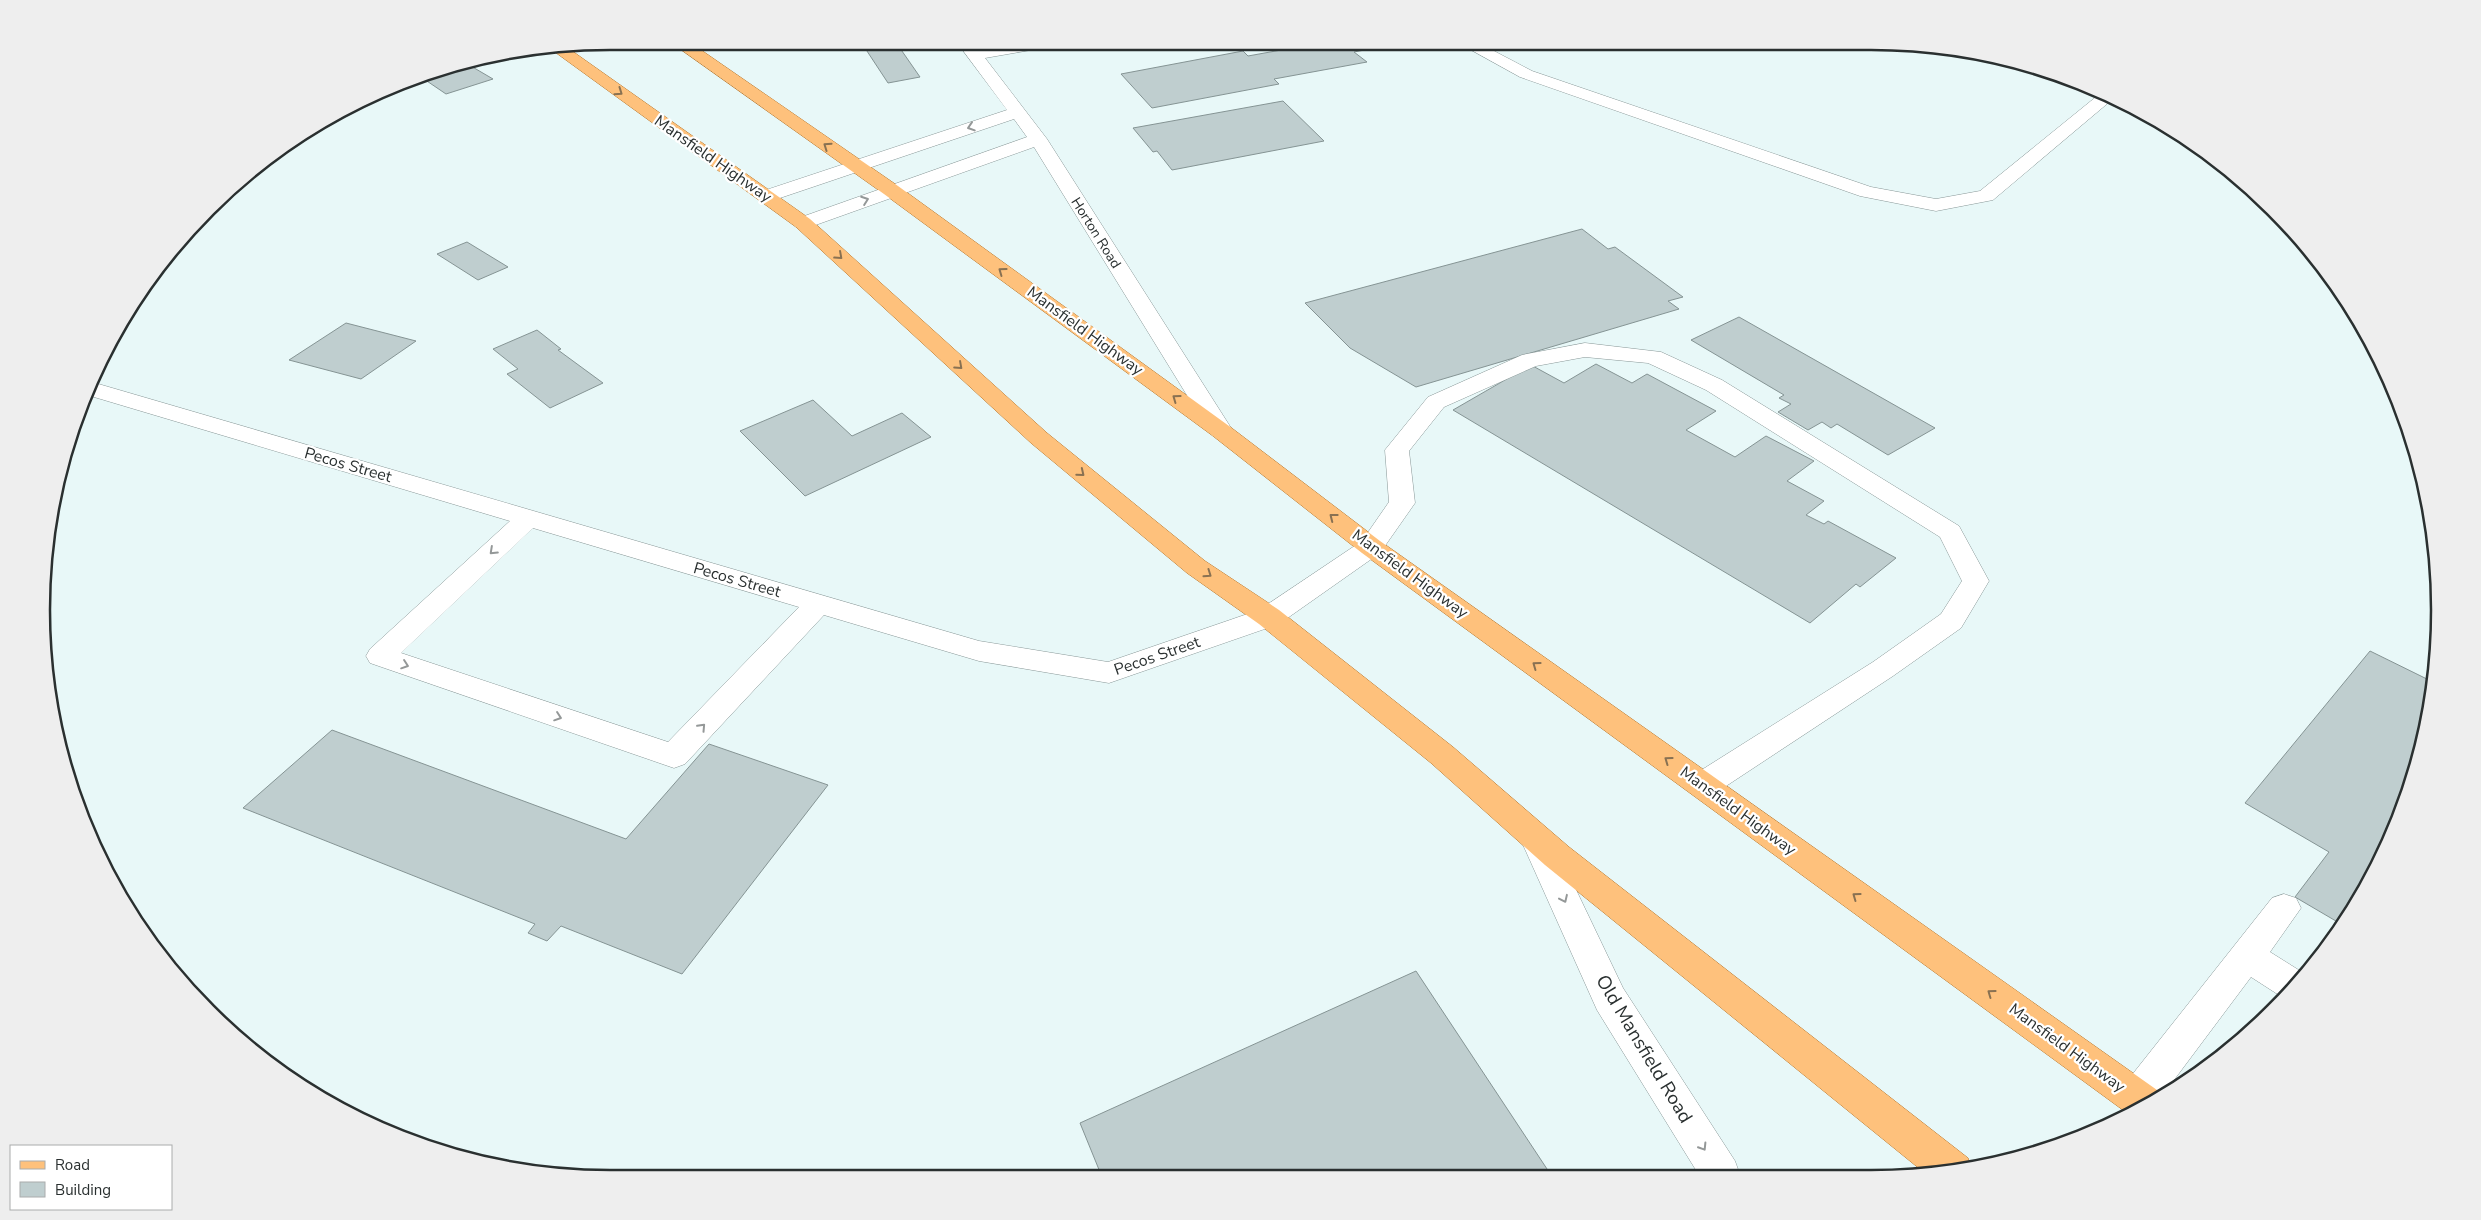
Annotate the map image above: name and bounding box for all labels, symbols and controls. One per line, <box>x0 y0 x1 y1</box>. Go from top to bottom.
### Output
one-way arrow <box>613 86 623 95</box>
street label: Mansfield Highway <box>650 110 777 208</box>
one-way arrow <box>967 121 976 131</box>
one-way arrow <box>823 143 833 152</box>
street label: Horton Road <box>1067 194 1125 272</box>
one-way arrow <box>860 196 869 206</box>
one-way arrow <box>833 250 842 259</box>
one-way arrow <box>998 268 1008 277</box>
street label: Mansfield Highway <box>1022 281 1148 381</box>
one-way arrow <box>953 360 962 369</box>
one-way arrow <box>1173 395 1182 403</box>
street label: Pecos Street <box>302 442 395 488</box>
one-way arrow <box>1075 467 1084 475</box>
one-way arrow <box>1330 515 1339 523</box>
street label: Mansfield Highway <box>1347 524 1473 624</box>
one-way arrow <box>490 546 499 555</box>
street label: Pecos Street <box>691 557 784 603</box>
one-way arrow <box>1202 568 1212 577</box>
street label: Pecos Street <box>1111 631 1203 681</box>
one-way arrow <box>400 659 408 669</box>
one-way arrow <box>1532 662 1542 671</box>
one-way arrow <box>554 711 562 721</box>
one-way arrow <box>696 723 705 732</box>
one-way arrow <box>1664 757 1674 766</box>
street label: Mansfield Highway <box>1675 761 1801 861</box>
one-way arrow <box>1853 893 1862 902</box>
one-way arrow <box>1558 894 1568 903</box>
street label: Old Mansfield Road <box>1589 970 1699 1128</box>
one-way arrow <box>1987 990 1997 999</box>
street label: Mansfield Highway <box>2004 998 2130 1098</box>
one-way arrow <box>1697 1141 1706 1150</box>
legend <box>10 1145 172 1210</box>
text: Road <box>55 1155 90 1175</box>
text: Building <box>55 1180 111 1200</box>

